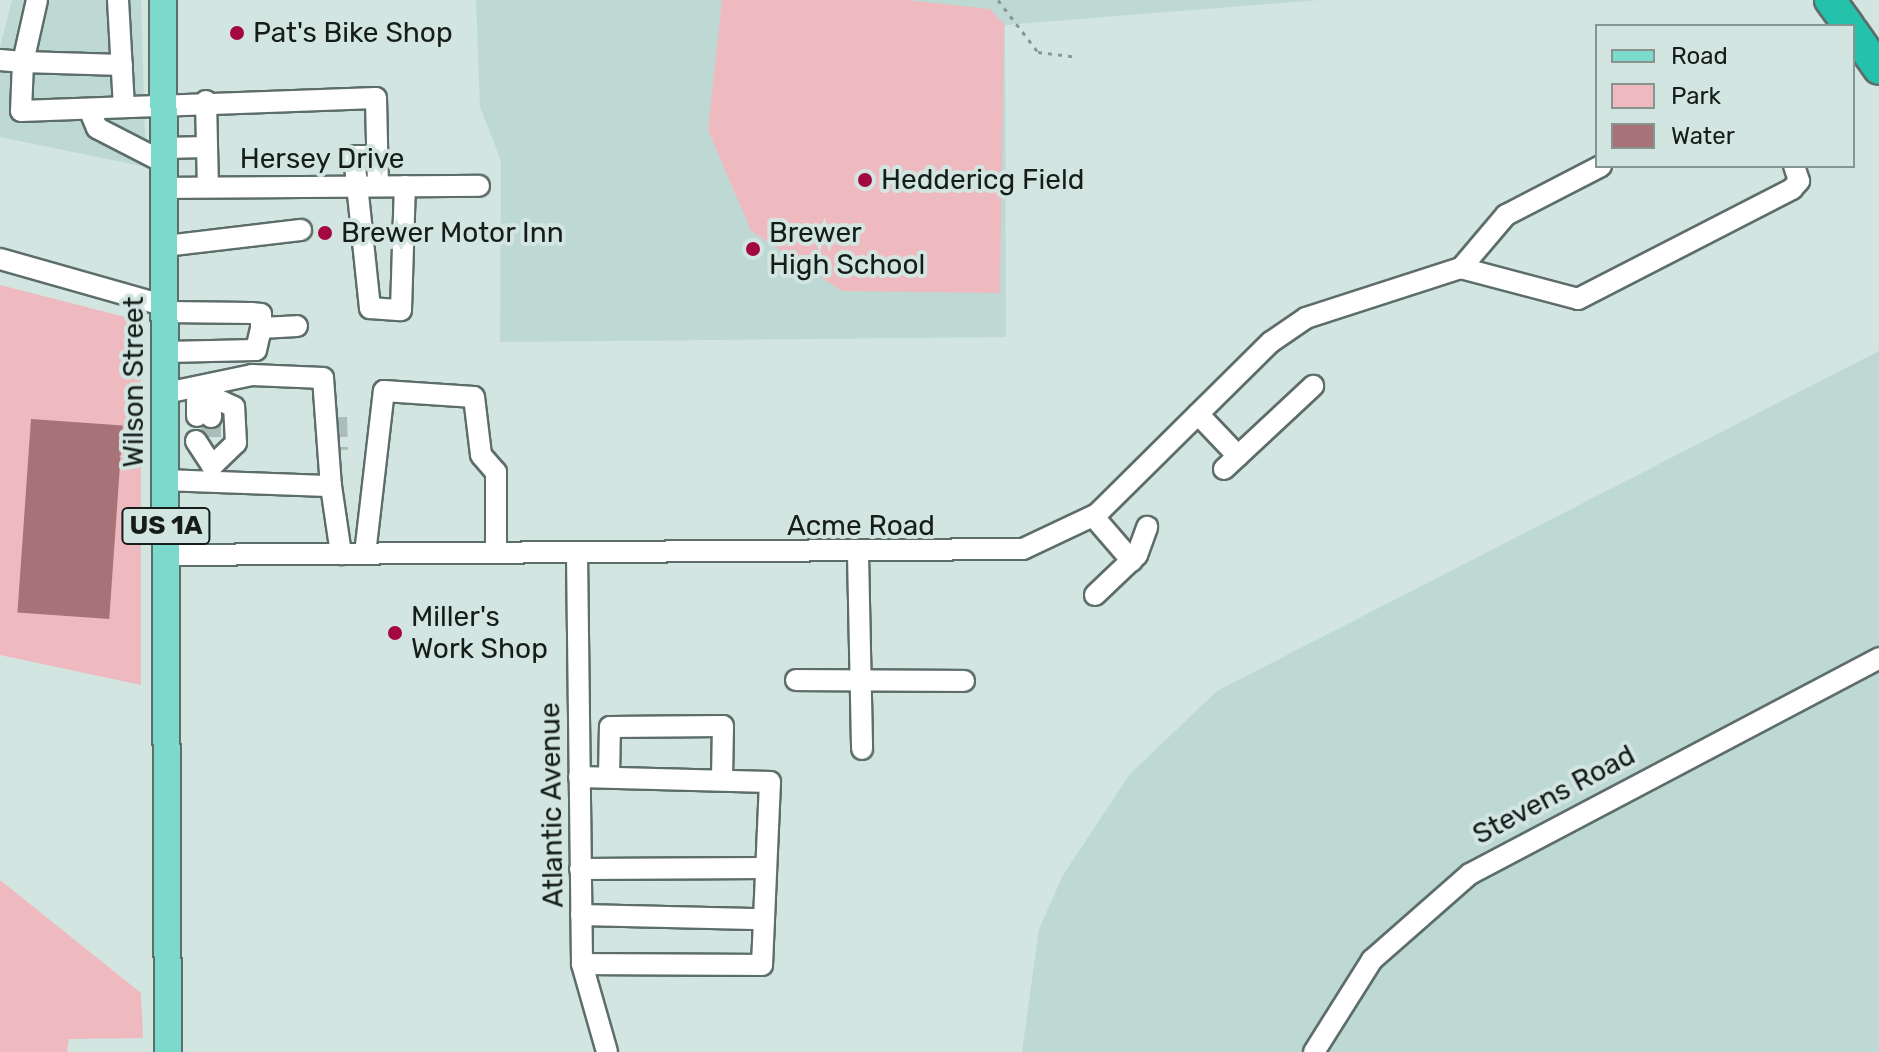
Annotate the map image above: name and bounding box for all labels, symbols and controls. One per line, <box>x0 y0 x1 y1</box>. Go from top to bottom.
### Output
place label: Pat's Bike Shop <box>253 16 453 50</box>
marker: Pat's Bike Shop <box>228 24 246 42</box>
legend <box>1595 24 1855 168</box>
text: Road <box>1671 42 1728 70</box>
text: Park <box>1671 82 1721 110</box>
text: Water <box>1671 122 1735 150</box>
street label: Hersey Drive <box>239 142 405 176</box>
place label: Heddericg Field <box>881 163 1084 197</box>
marker: Heddericg Field <box>856 171 874 189</box>
place label: Brewer Motor Inn <box>341 216 565 250</box>
place label: Brewer High School <box>769 216 925 282</box>
marker: Brewer Motor Inn <box>316 224 334 242</box>
marker: Brewer High School <box>744 240 762 258</box>
street label: Wilson Street <box>117 296 151 468</box>
road number: US 1A <box>120 504 212 548</box>
street label: Acme Road <box>787 509 935 543</box>
place label: Miller's Work Shop <box>411 600 548 666</box>
marker: Miller's Work Shop <box>386 624 404 642</box>
street label: Atlantic Avenue <box>533 702 571 908</box>
street label: Stevens Road <box>1467 738 1641 852</box>

